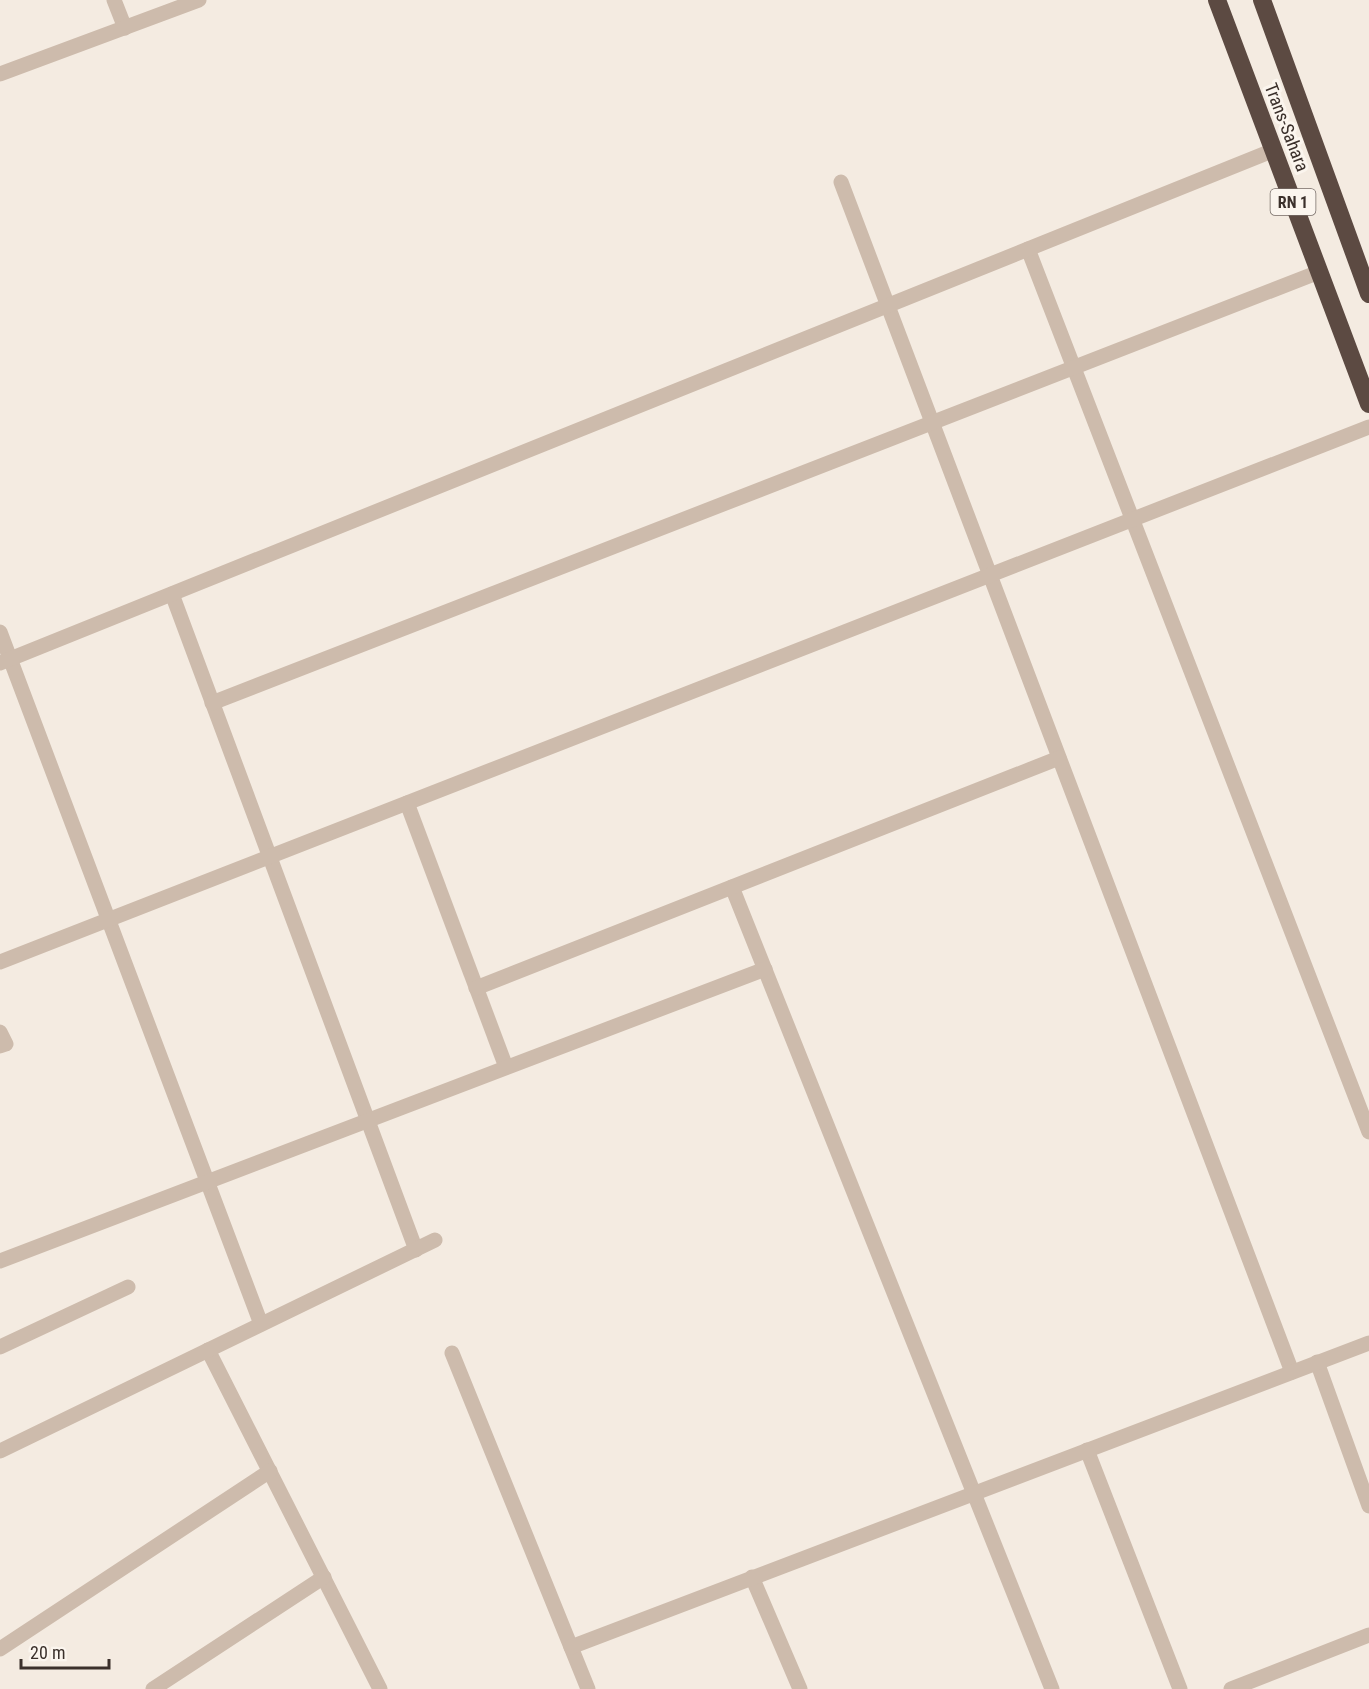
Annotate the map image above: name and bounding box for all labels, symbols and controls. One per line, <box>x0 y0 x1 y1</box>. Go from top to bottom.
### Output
street label: Trans-Sahara <box>1261 80 1313 174</box>
road number: RN 1 <box>1270 189 1316 215</box>
scale bar <box>21 1632 110 1670</box>
text: 20 m <box>30 1642 65 1663</box>

